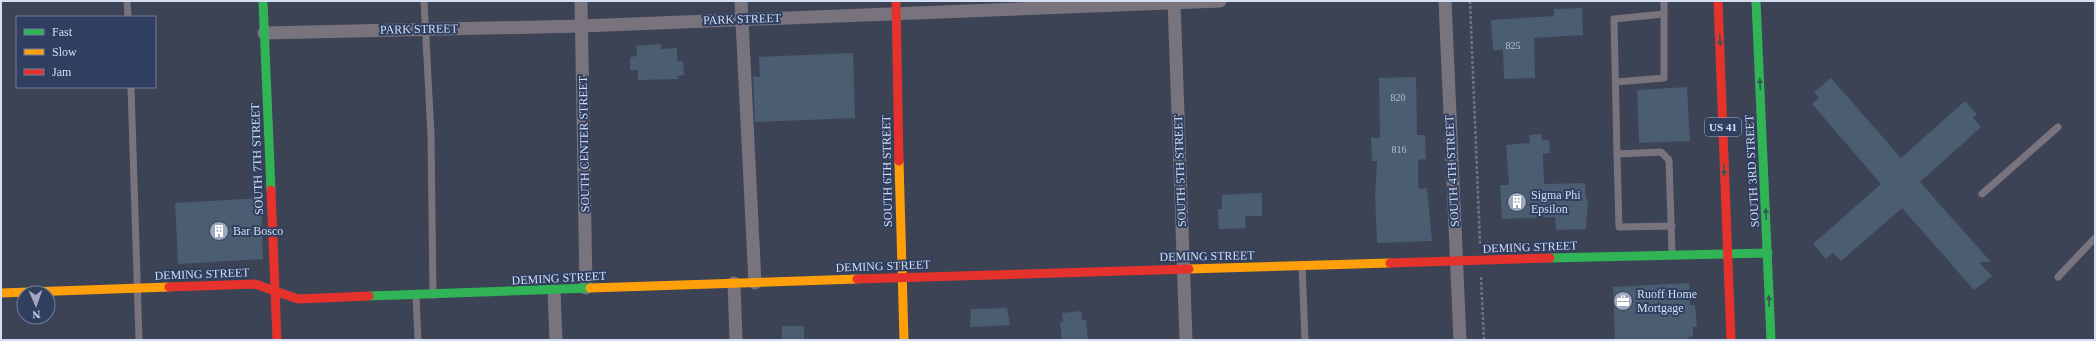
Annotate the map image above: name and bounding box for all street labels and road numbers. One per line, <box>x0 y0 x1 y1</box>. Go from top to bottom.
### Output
street label: PARK STREET <box>703 11 782 27</box>
street label: PARK STREET <box>380 21 459 37</box>
street label: SOUTH CENTER STREET <box>576 75 592 212</box>
street label: SOUTH 7TH STREET <box>248 102 266 215</box>
street label: SOUTH 6TH STREET <box>879 114 895 227</box>
street label: SOUTH 5TH STREET <box>1171 114 1189 227</box>
street label: SOUTH 4TH STREET <box>1442 114 1462 227</box>
street label: SOUTH 3RD STREET <box>1742 114 1762 228</box>
road number: US 41 <box>1705 118 1741 136</box>
street label: DEMING STREET <box>1482 238 1578 256</box>
street label: DEMING STREET <box>1159 248 1255 264</box>
street label: DEMING STREET <box>835 257 931 275</box>
street label: DEMING STREET <box>154 265 250 283</box>
street label: DEMING STREET <box>511 268 607 287</box>

